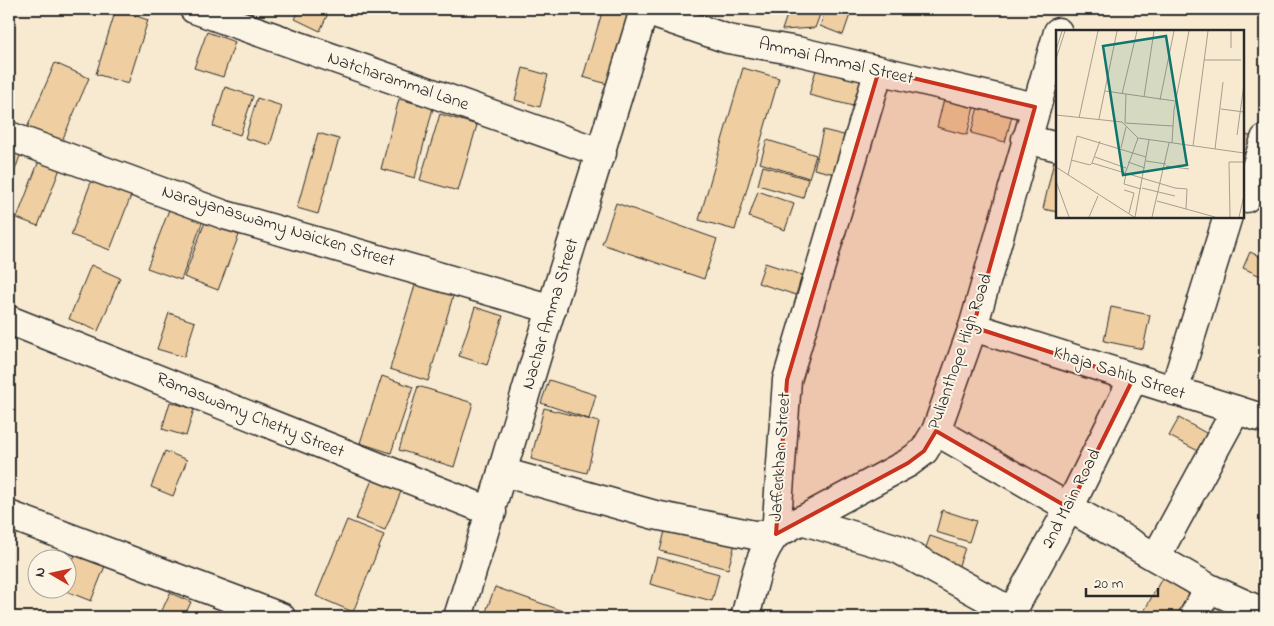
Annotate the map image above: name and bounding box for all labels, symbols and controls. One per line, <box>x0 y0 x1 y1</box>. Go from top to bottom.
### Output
inset map <box>1056 30 1244 218</box>
street label: Ammai Ammal Street <box>756 32 916 92</box>
street label: Natcharammal Lane <box>324 46 473 119</box>
street label: Narayanaswamy Naicken Street <box>158 179 398 275</box>
street label: Nachar Amma Street <box>516 235 586 393</box>
street label: Pulianthope High Road <box>922 270 1001 434</box>
street label: Khaja Sahib Street <box>1050 340 1188 408</box>
street label: Ramaswamy Chetty Street <box>152 366 348 466</box>
street label: Jafferkhan Street <box>763 391 799 523</box>
street label: 2nd Main Road <box>1036 445 1108 553</box>
north arrow <box>28 548 78 598</box>
text: N <box>30 566 52 579</box>
scale bar <box>1086 566 1159 598</box>
text: 20 m <box>1094 573 1124 595</box>

